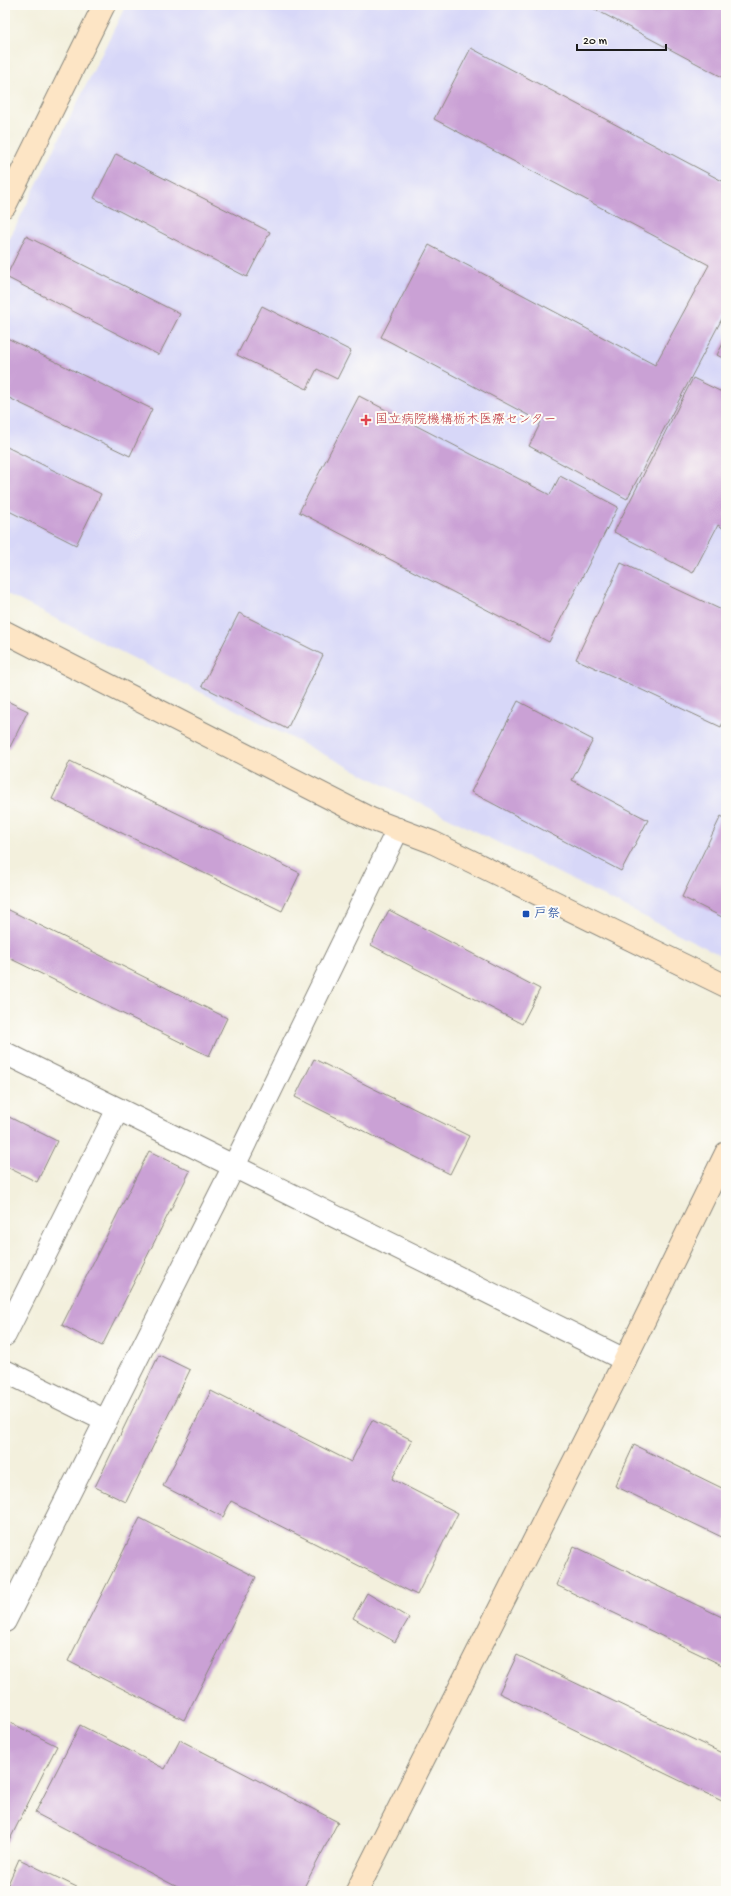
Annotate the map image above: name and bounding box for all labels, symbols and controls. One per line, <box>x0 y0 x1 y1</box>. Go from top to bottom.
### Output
scale bar <box>577 26 666 52</box>
text: 20 m <box>583 35 608 49</box>
place label: 国立病院機構栃木医療センター <box>375 412 556 428</box>
marker: 国立病院機構栃木医療センター <box>360 414 372 426</box>
place label: 戸祭 <box>534 906 560 922</box>
marker: 戸祭 <box>521 909 531 919</box>

